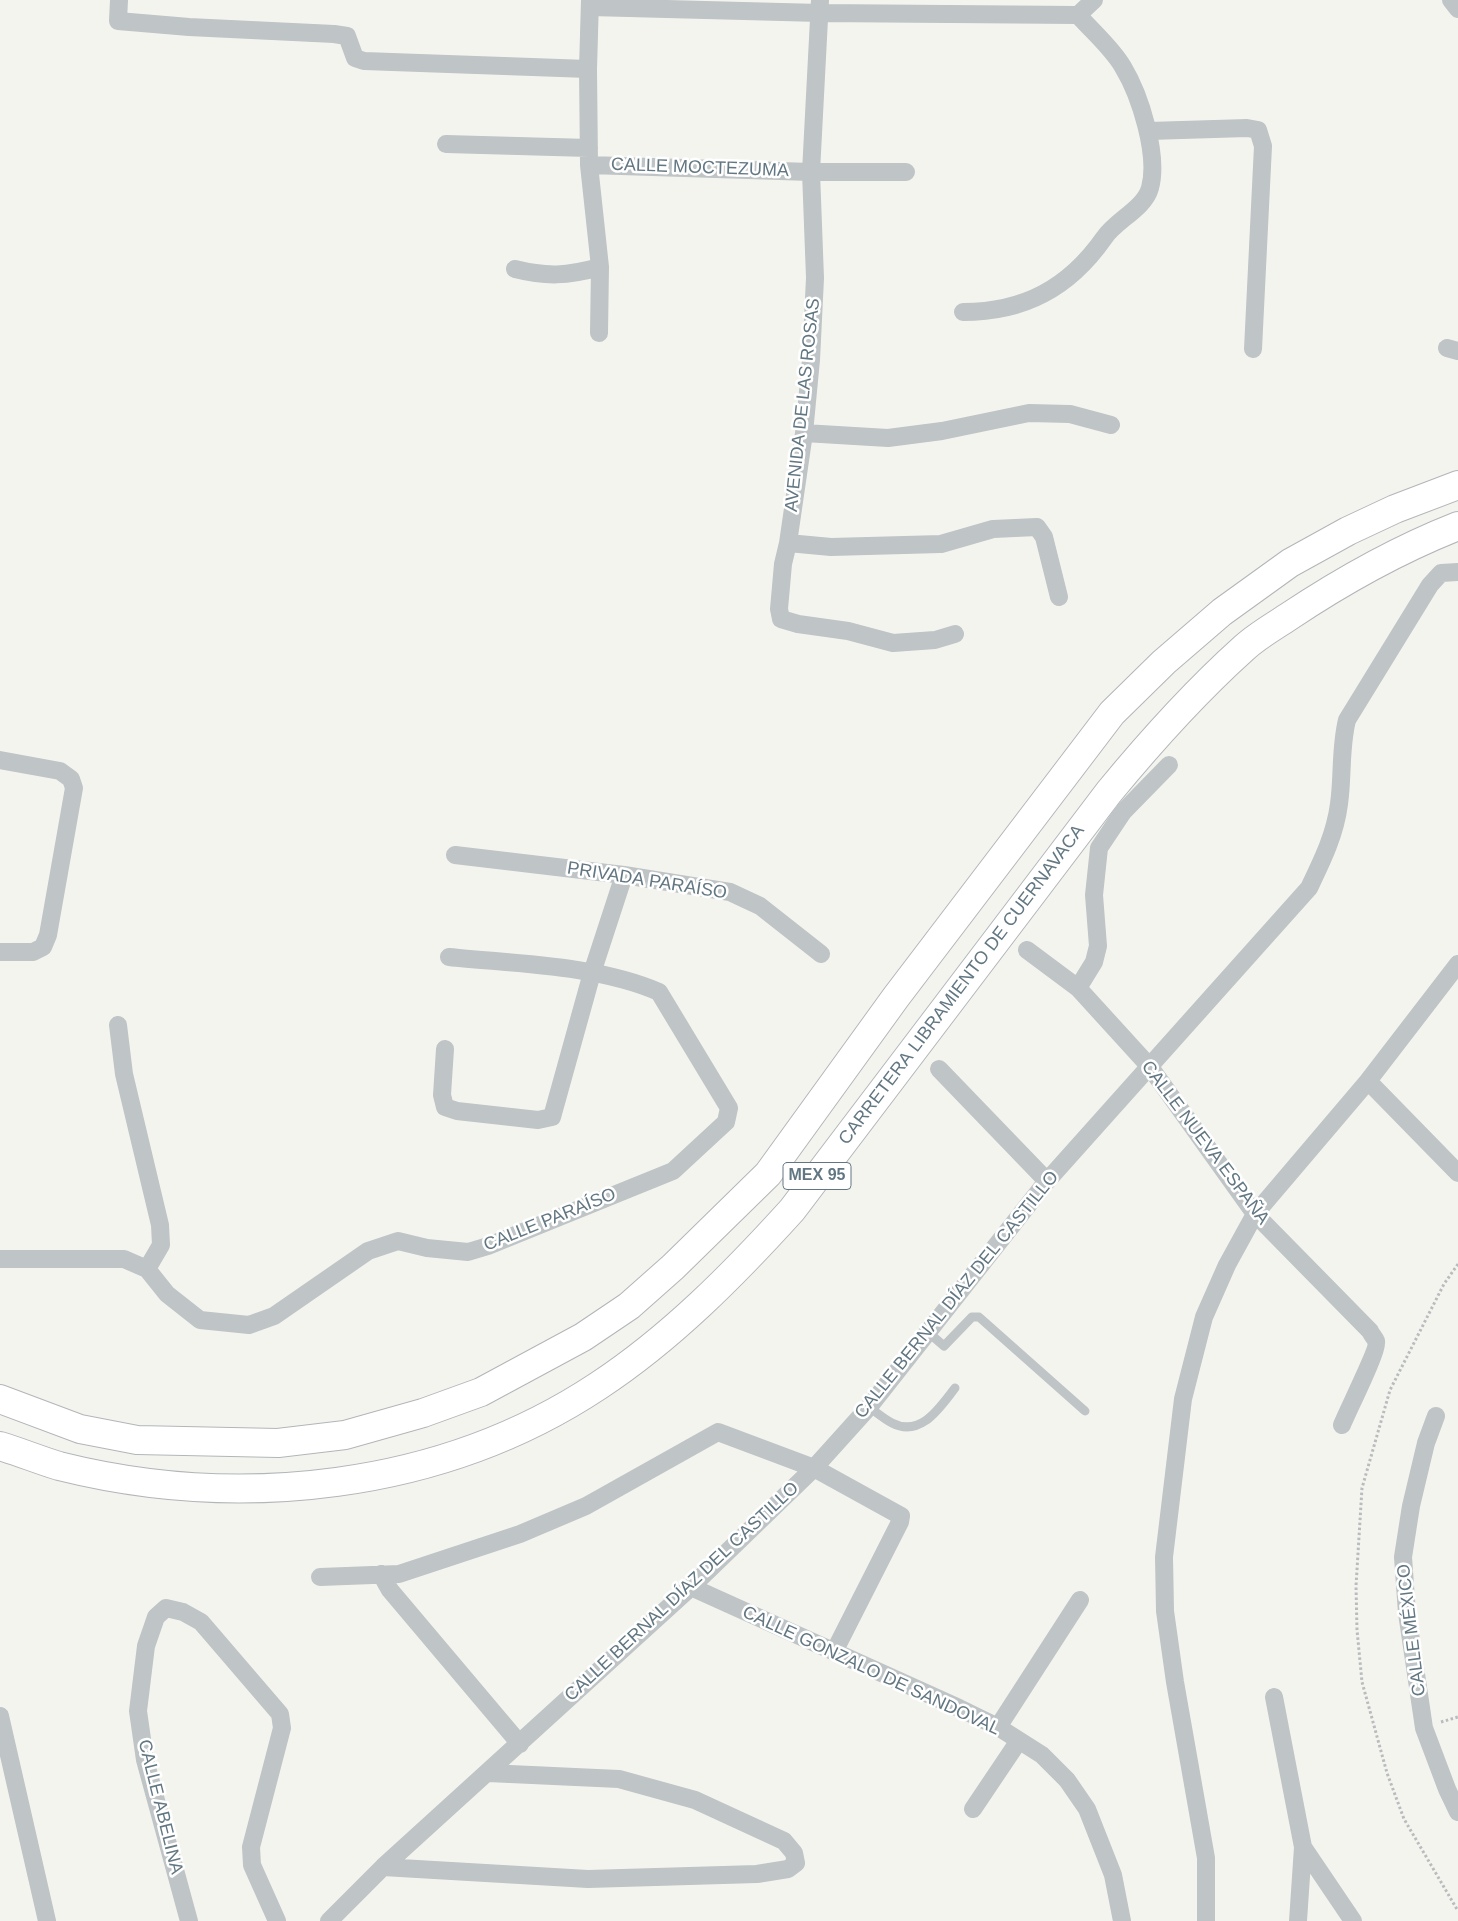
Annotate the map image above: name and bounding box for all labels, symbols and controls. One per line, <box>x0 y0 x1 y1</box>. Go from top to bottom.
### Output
street label: CALLE MOCTEZUMA <box>611 154 789 182</box>
street label: AVENIDA DE LAS ROSAS <box>781 297 825 513</box>
street label: CARRETERA LIBRAMIENTO DE CUERNAVACA <box>834 821 1090 1149</box>
street label: PRIVADA PARAÍSO <box>566 858 728 904</box>
street label: CALLE NUEVA ESPAÑA <box>1136 1057 1274 1229</box>
road number: MEX 95 <box>783 1162 851 1190</box>
street label: CALLE BERNAL DÍAZ DEL CASTILLO <box>850 1167 1064 1423</box>
street label: CALLE PARAÍSO <box>481 1184 619 1256</box>
street label: CALLE BERNAL DÍAZ DEL CASTILLO <box>561 1478 803 1706</box>
street label: CALLE MÉXICO <box>1393 1563 1431 1697</box>
street label: CALLE GONZALO DE SANDOVAL <box>739 1602 1003 1740</box>
street label: CALLE ABELINA <box>133 1737 187 1877</box>

